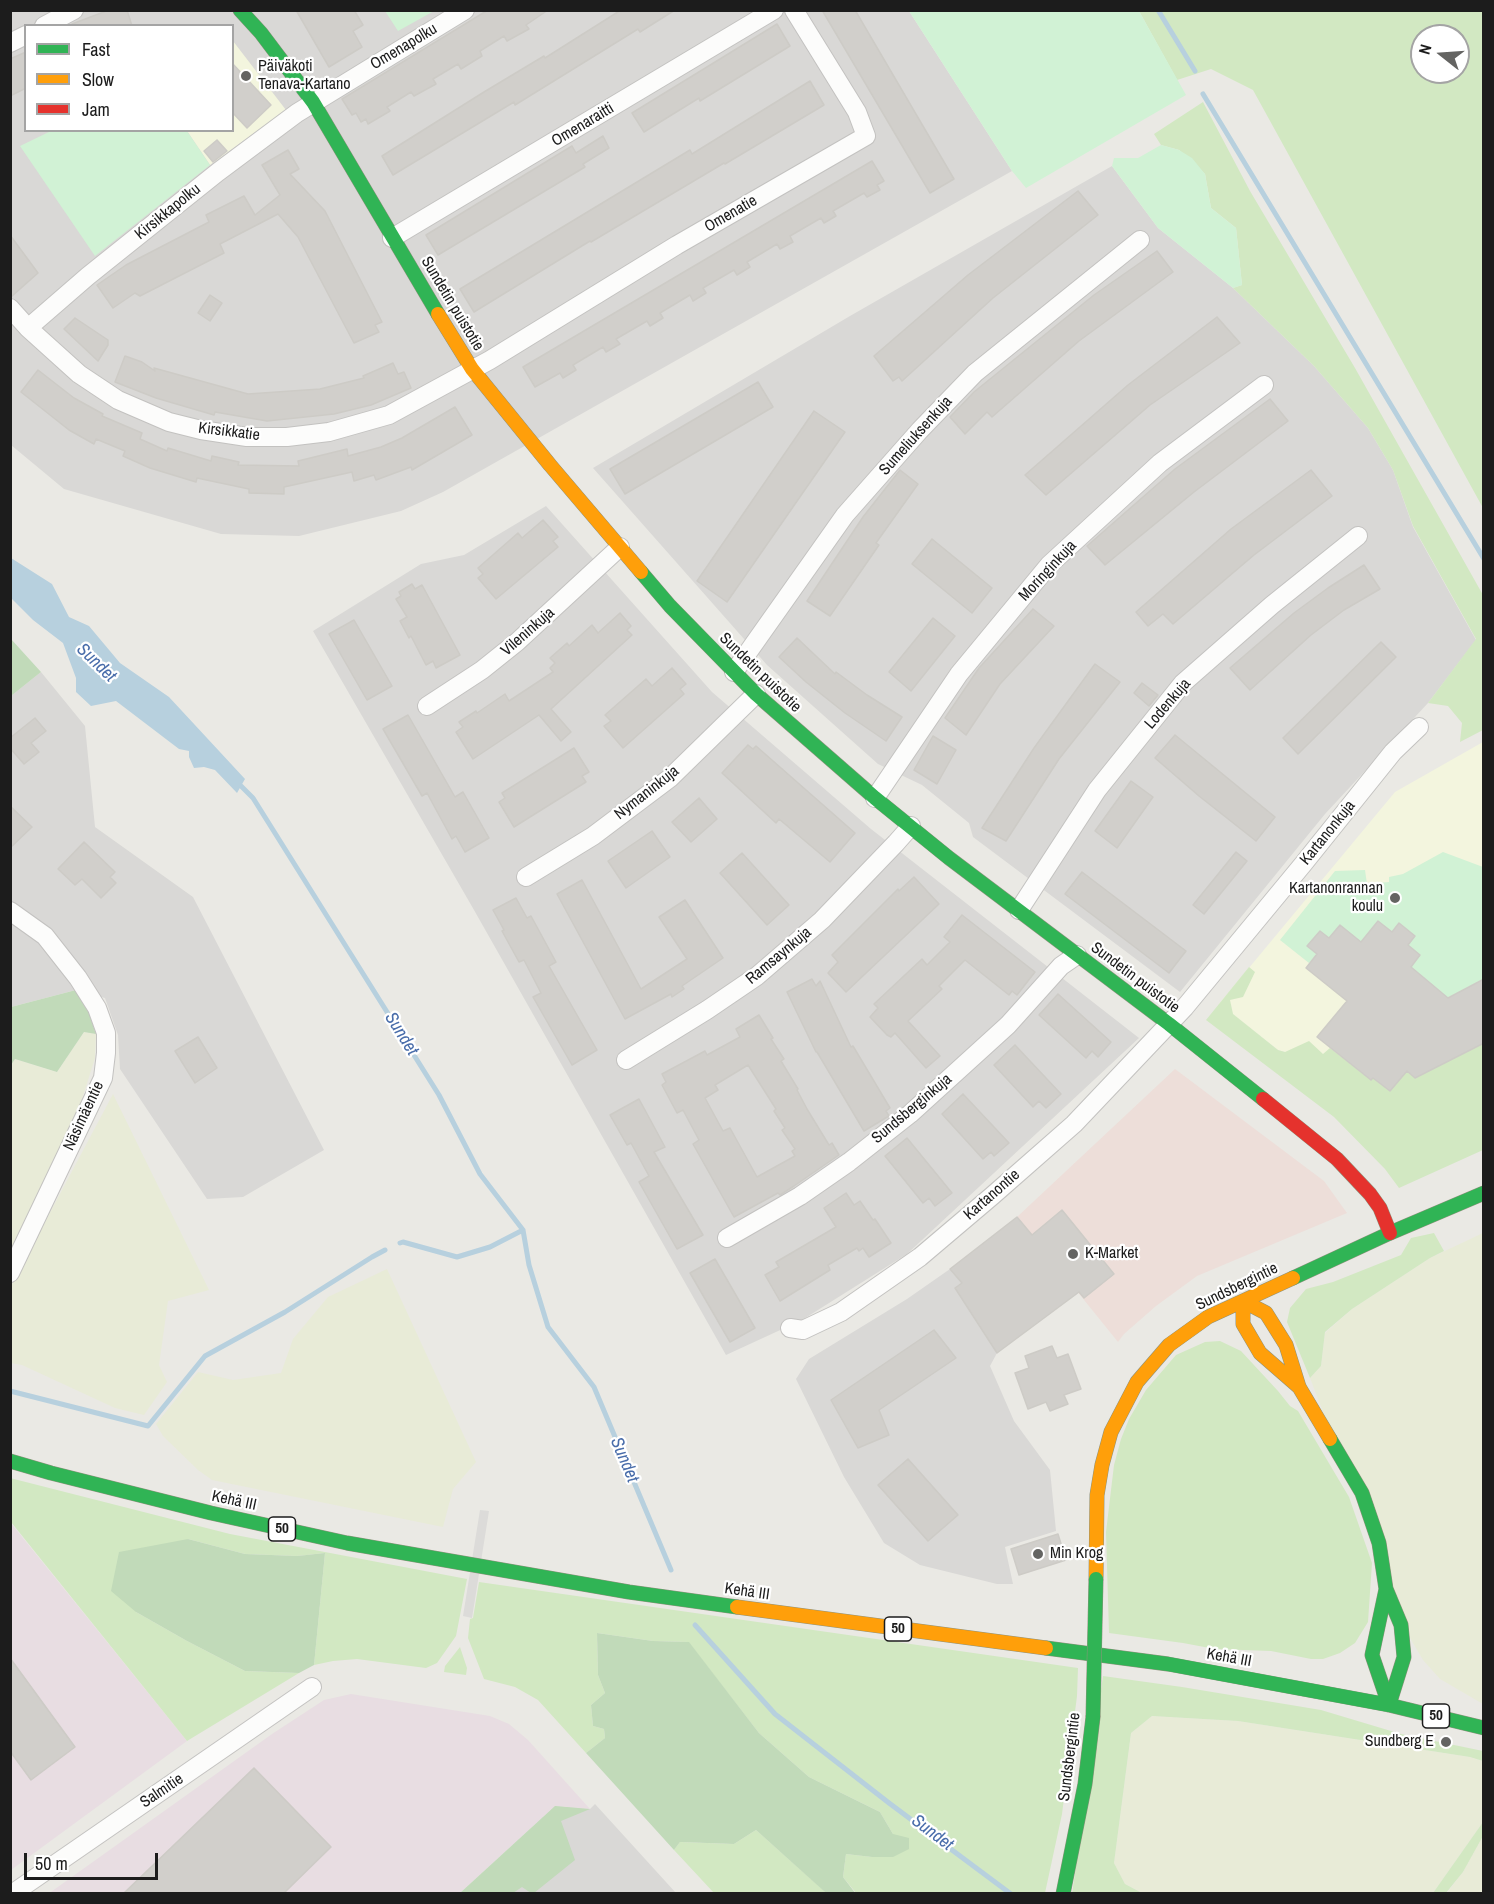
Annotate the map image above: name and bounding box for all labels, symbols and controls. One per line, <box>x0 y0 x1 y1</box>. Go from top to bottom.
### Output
street label: Omenapolku <box>367 20 441 74</box>
legend <box>24 24 234 132</box>
north arrow <box>1410 24 1470 84</box>
text: Fast <box>82 37 110 62</box>
text: N <box>1413 42 1437 57</box>
place label: Päiväkoti Tenava-Kartano <box>258 57 351 95</box>
text: Slow <box>82 67 114 92</box>
marker: Päiväkoti Tenava-Kartano <box>239 69 253 83</box>
text: Jam <box>82 97 110 122</box>
street label: Omenaraitti <box>548 99 618 151</box>
street label: Kirsikkapolku <box>131 180 205 244</box>
street label: Omenatie <box>701 191 761 237</box>
street label: Sundetin puistotie <box>416 253 488 355</box>
street label: Sumeliuksenkuja <box>875 392 957 480</box>
street label: Kirsikkatie <box>197 419 261 445</box>
street label: Moringinkuja <box>1015 537 1081 605</box>
street label: Vileninkuja <box>497 604 559 660</box>
street label: Sundetin puistotie <box>715 629 805 717</box>
water label: Sundet <box>72 639 120 687</box>
street label: Lodenkuja <box>1141 675 1195 733</box>
street label: Nymaninkuja <box>611 762 683 824</box>
street label: Kartanonkuja <box>1296 797 1360 869</box>
place label: Kartanonrannan koulu <box>1289 879 1383 917</box>
marker: Kartanonrannan koulu <box>1388 891 1402 905</box>
street label: Ramsaynkuja <box>742 923 816 989</box>
street label: Sundetin puistotie <box>1087 938 1183 1018</box>
water label: Sundet <box>379 1008 423 1060</box>
street label: Sundsberginkuja <box>868 1070 956 1148</box>
street label: Näsimäentie <box>60 1078 108 1154</box>
street label: Kartanontie <box>960 1166 1024 1224</box>
place label: K-Market <box>1085 1244 1138 1264</box>
marker: K-Market <box>1066 1247 1080 1261</box>
street label: Sundsbergintie <box>1193 1259 1281 1315</box>
water label: Sundet <box>605 1434 643 1486</box>
street label: Kehä III <box>210 1487 258 1515</box>
road number: 50 <box>268 1517 296 1541</box>
place label: Min Krog <box>1050 1544 1103 1564</box>
marker: Min Krog <box>1031 1547 1045 1561</box>
street label: Kehä III <box>723 1579 771 1605</box>
road number: 50 <box>884 1617 912 1641</box>
street label: Kehä III <box>1205 1645 1253 1671</box>
road number: 50 <box>1422 1704 1450 1728</box>
street label: Sundsbergintie <box>1055 1712 1085 1802</box>
place label: Sundberg E <box>1365 1732 1434 1752</box>
marker: Sundberg E <box>1439 1735 1453 1749</box>
street label: Salmitie <box>137 1770 187 1812</box>
water label: Sundet <box>907 1810 957 1856</box>
scale bar <box>27 1841 160 1879</box>
text: 50 m <box>35 1851 68 1876</box>

